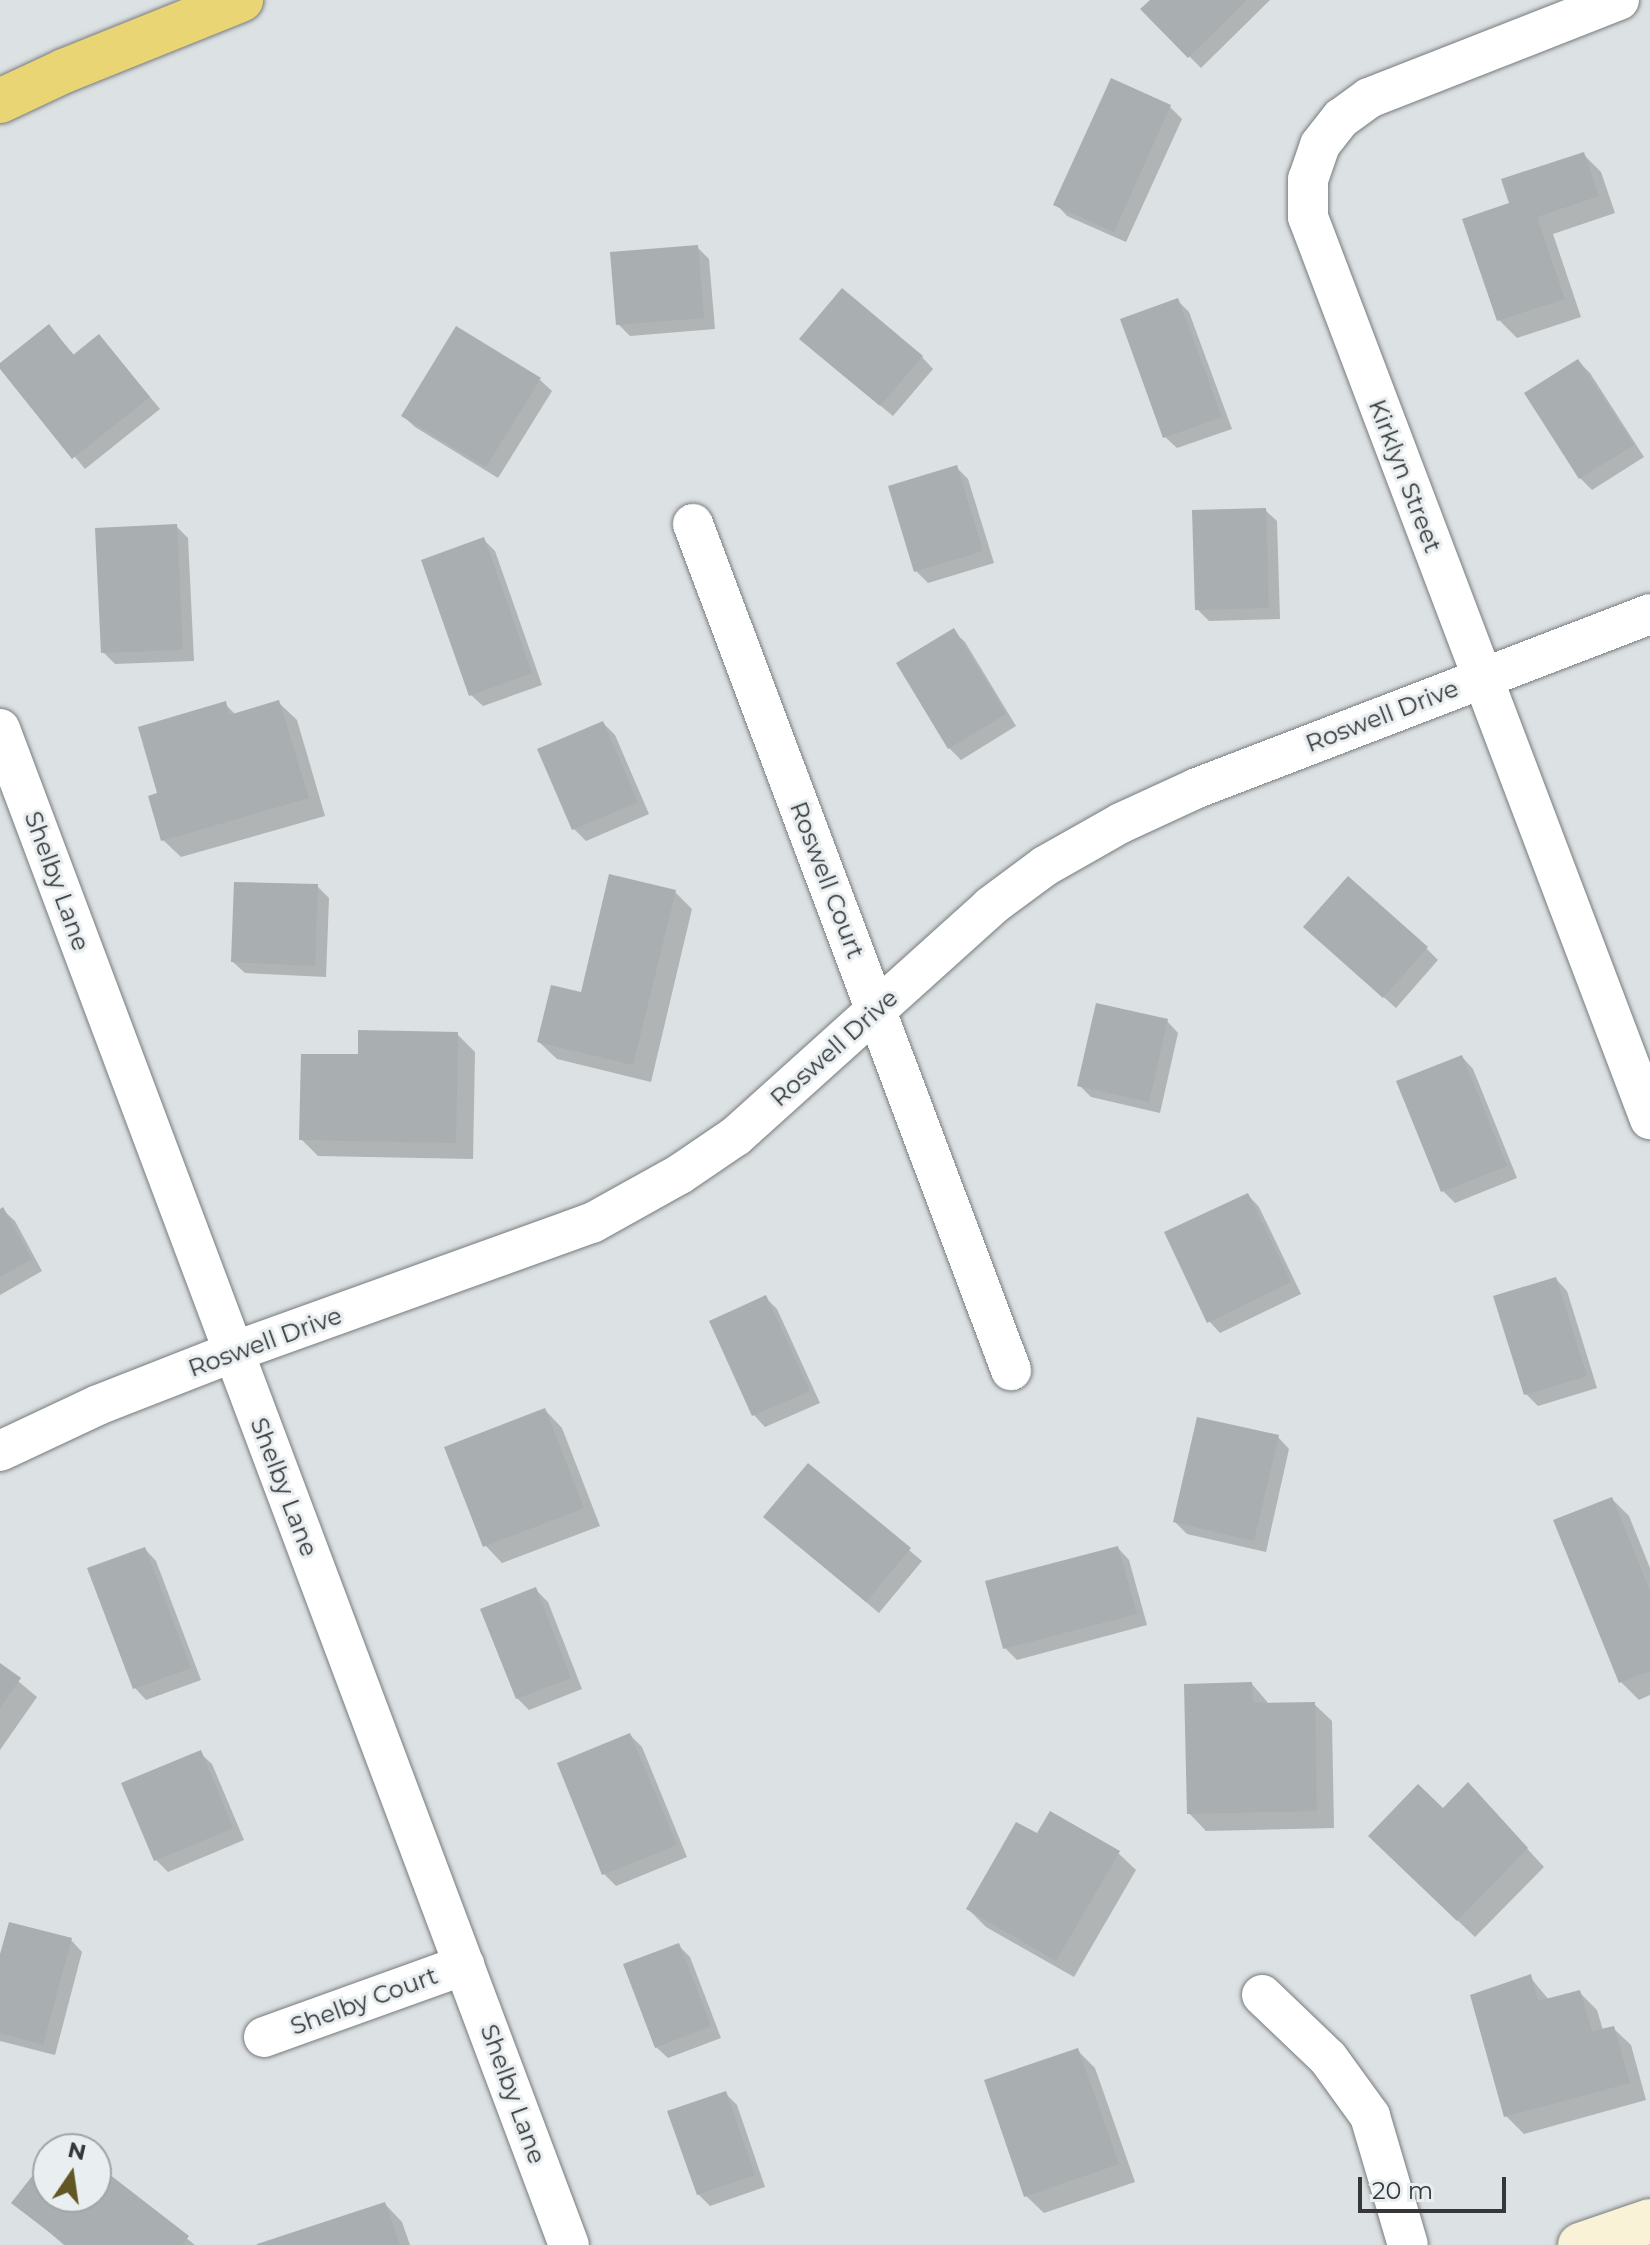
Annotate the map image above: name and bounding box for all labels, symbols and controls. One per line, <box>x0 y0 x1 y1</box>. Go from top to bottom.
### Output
street label: Kirklyn Street <box>1363 395 1447 557</box>
street label: Roswell Drive <box>1302 674 1462 758</box>
street label: Roswell Court <box>784 798 870 962</box>
street label: Shelby Lane <box>18 807 96 955</box>
street label: Roswell Drive <box>764 983 904 1113</box>
street label: Roswell Drive <box>184 1301 346 1383</box>
street label: Shelby Lane <box>244 1414 324 1560</box>
street label: Shelby Court <box>286 1961 442 2041</box>
street label: Shelby Lane <box>474 2020 552 2168</box>
north arrow <box>32 2133 112 2213</box>
text: N <box>65 2136 89 2166</box>
scale bar <box>1362 2161 1510 2211</box>
text: 20 m <box>1372 2176 1433 2205</box>

